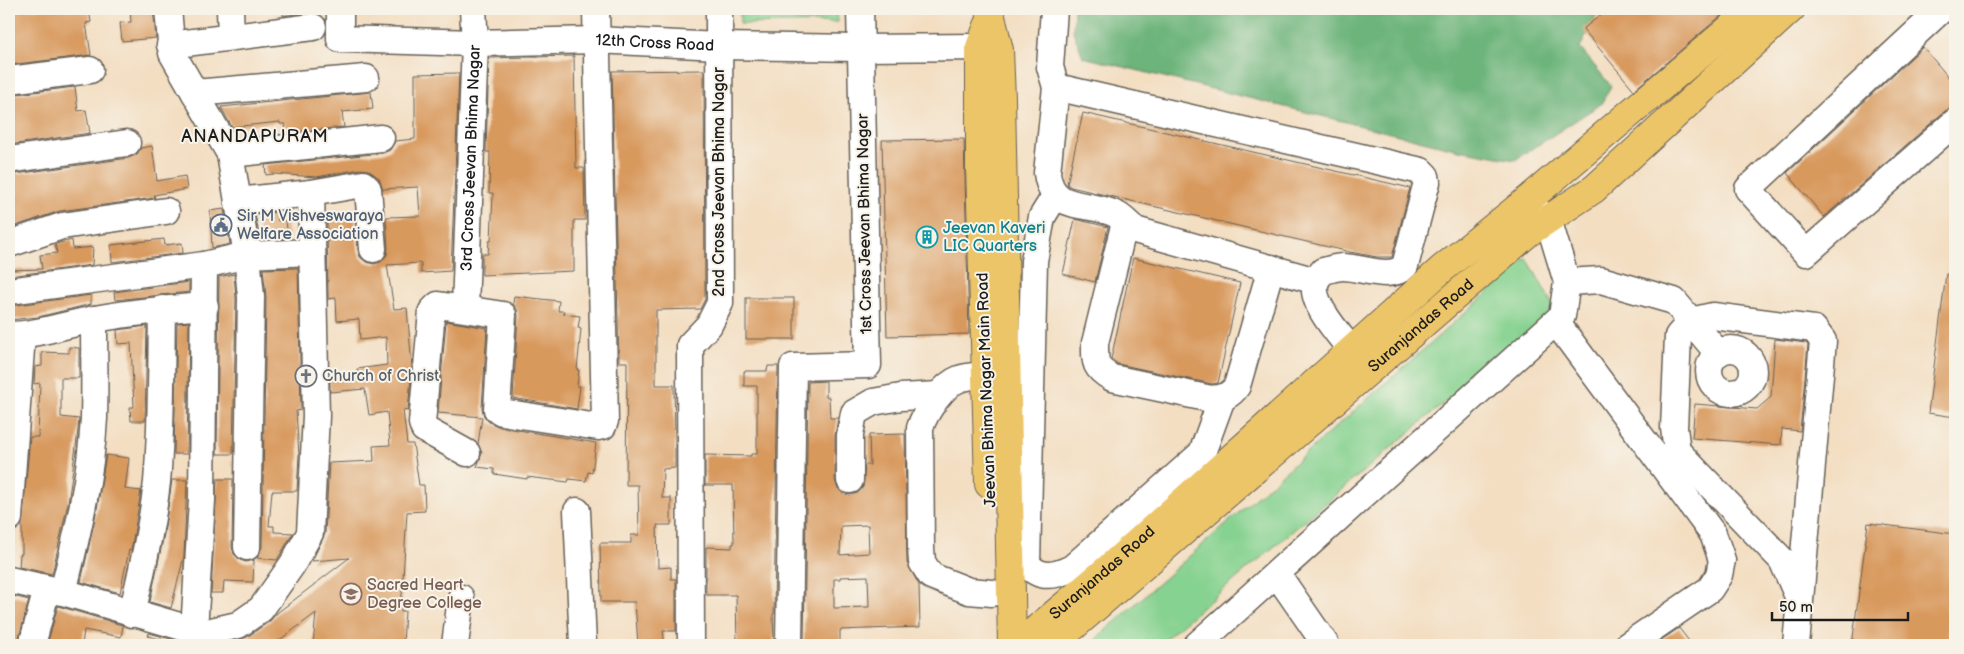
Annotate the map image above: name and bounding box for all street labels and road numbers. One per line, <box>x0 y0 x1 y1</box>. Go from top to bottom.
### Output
street label: 12th Cross Road <box>595 30 715 55</box>
street label: 3rd Cross Jeevan Bhima Nagar <box>457 44 484 272</box>
street label: 2nd Cross Jeevan Bhima Nagar <box>710 67 729 297</box>
street label: 1st Cross Jeevan Bhima Nagar <box>854 113 876 335</box>
street label: Jeevan Bhima Nagar Main Road <box>973 272 1001 508</box>
street label: Suranjandas Road <box>1364 275 1478 376</box>
street label: Suranjandas Road <box>1046 522 1159 624</box>

